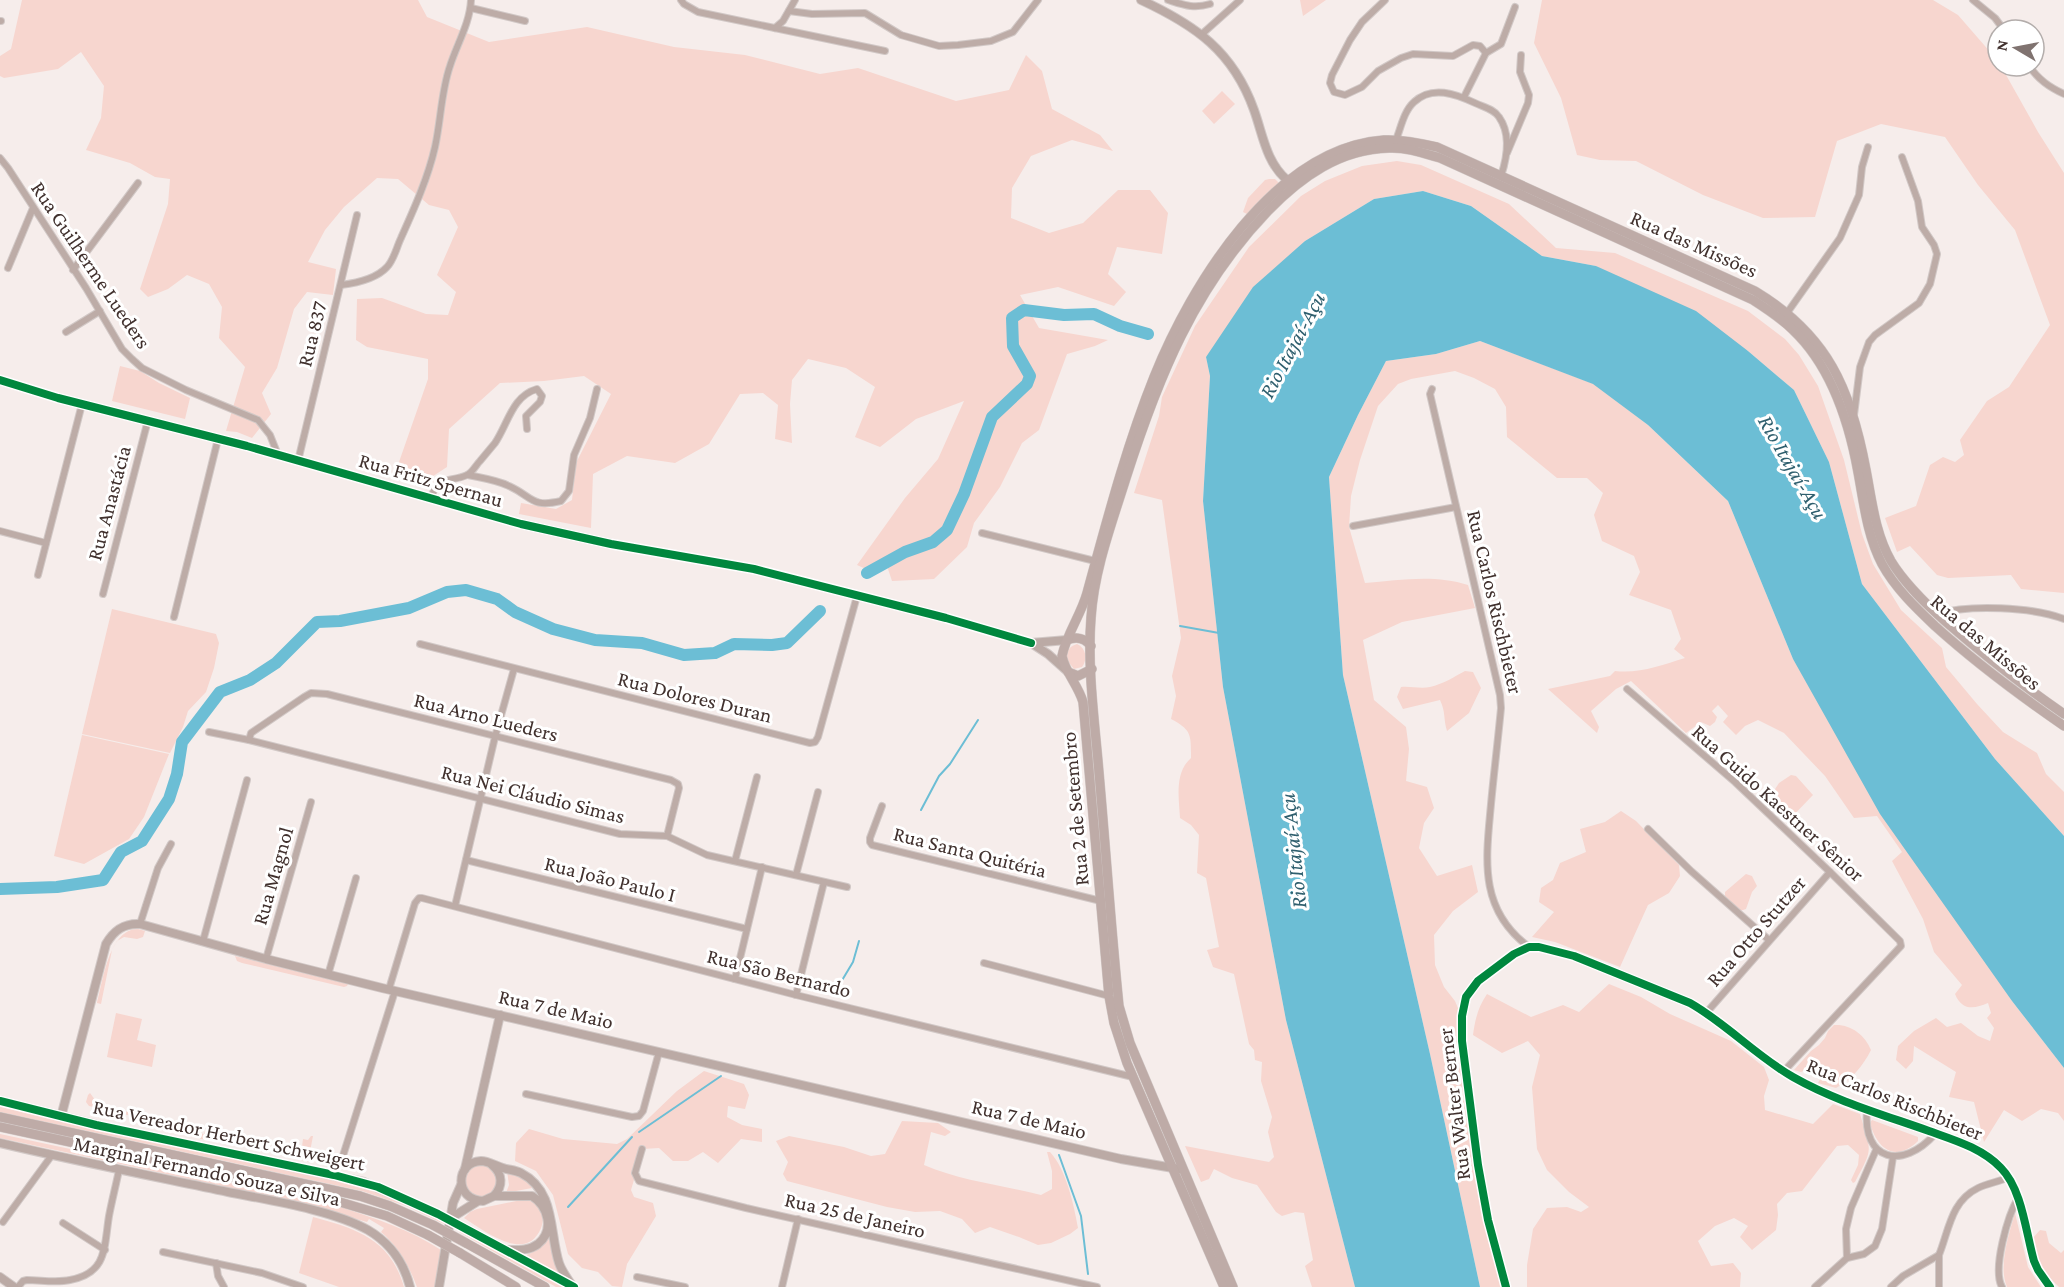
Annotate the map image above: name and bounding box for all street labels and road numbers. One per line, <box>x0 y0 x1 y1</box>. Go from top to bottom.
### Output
street label: Rua Guilherme Lueders <box>26 177 156 353</box>
street label: Rua das Missões <box>1627 205 1761 283</box>
street label: Rua 837 <box>292 299 332 369</box>
street label: Rua Anastácia <box>82 443 136 563</box>
street label: Rua Fritz Spernau <box>356 448 506 512</box>
street label: Rua Carlos Rischbieter <box>1462 508 1528 697</box>
street label: Rua das Missões <box>1926 589 2046 695</box>
street label: Rua Dolores Duran <box>615 666 775 728</box>
street label: Rua Arno Lueders <box>411 687 561 747</box>
street label: Rua Guido Kaestner Sênior <box>1687 719 1869 887</box>
street label: Rua 2 de Setembro <box>1056 731 1094 887</box>
street label: Rua Nei Cláudio Simas <box>439 760 627 828</box>
street label: Rua Santa Quitéria <box>891 821 1049 883</box>
street label: Rua Magnol <box>248 824 298 928</box>
street label: Rua João Paulo I <box>542 851 678 907</box>
street label: Rua Otto Stutzer <box>1701 870 1811 991</box>
street label: Rua São Bernardo <box>704 943 854 1003</box>
street label: Rua 7 de Maio <box>496 984 616 1034</box>
street label: Rua Walter Berner <box>1433 1026 1475 1182</box>
street label: Rua Carlos Rischbieter <box>1803 1053 1987 1146</box>
street label: Rua Vereador Herbert Schweigert <box>91 1094 368 1176</box>
street label: Rua 7 de Maio <box>969 1094 1089 1144</box>
street label: Marginal Fernando Souza e Silva <box>72 1131 343 1211</box>
street label: Rua 25 de Janeiro <box>782 1187 928 1243</box>

